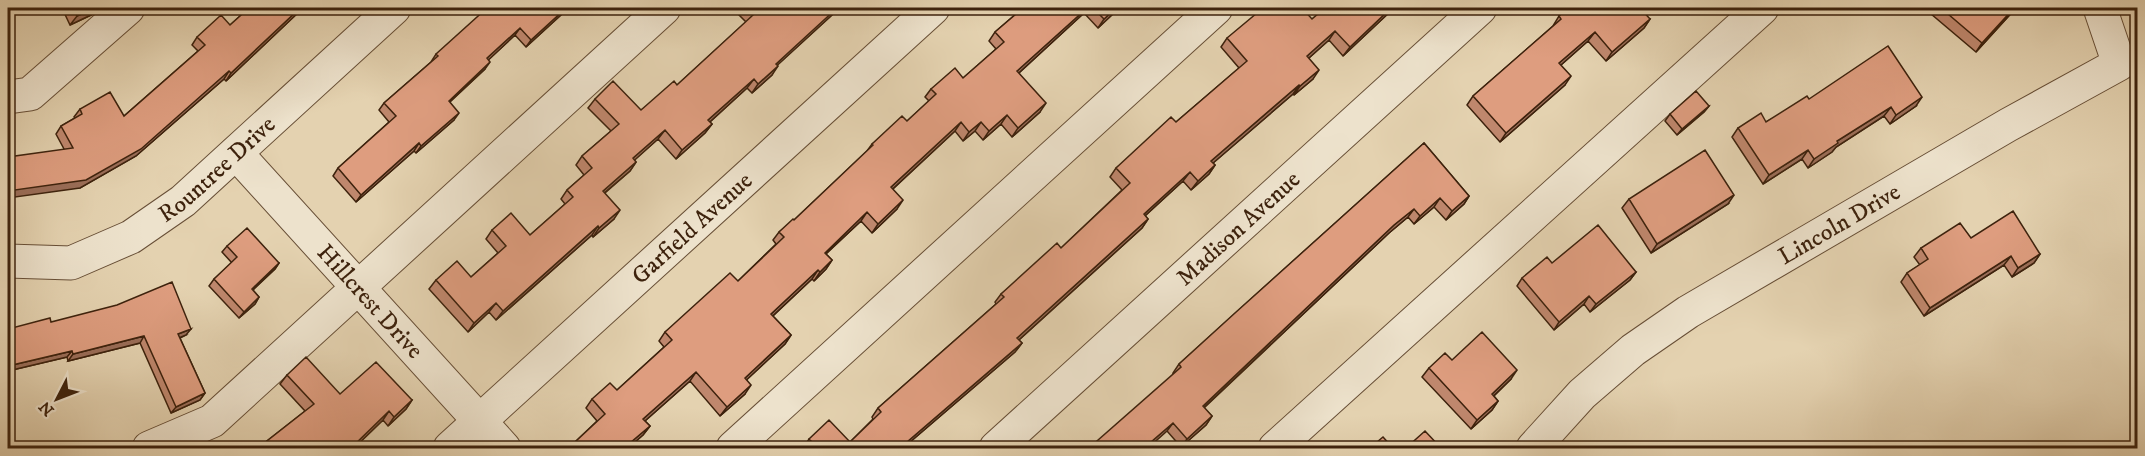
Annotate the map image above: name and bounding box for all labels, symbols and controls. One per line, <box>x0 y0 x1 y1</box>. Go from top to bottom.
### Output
street label: Rountree Drive <box>153 110 282 230</box>
street label: Madison Avenue <box>1170 165 1307 293</box>
street label: Garfield Avenue <box>626 166 759 291</box>
street label: Lincoln Drive <box>1773 177 1906 272</box>
street label: Hillcrest Drive <box>310 238 429 365</box>
north arrow <box>27 369 87 429</box>
text: N <box>35 397 58 420</box>

